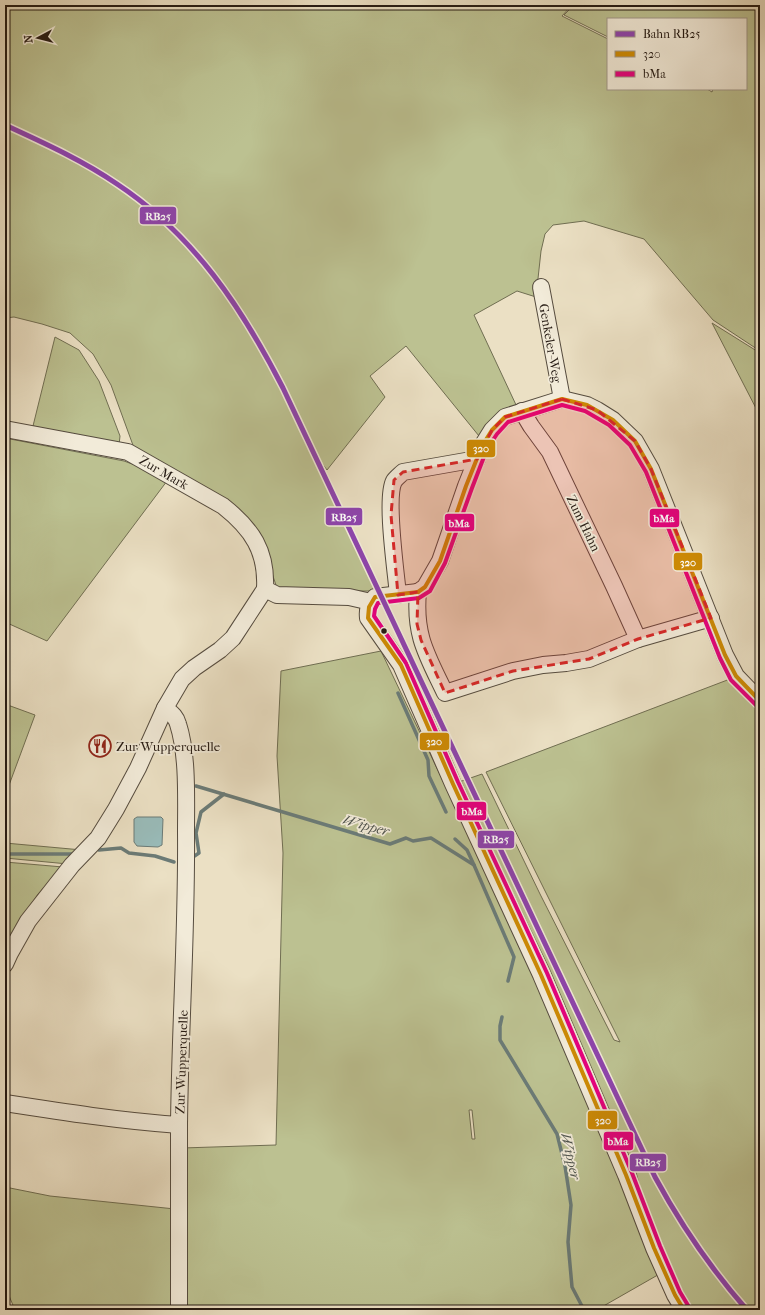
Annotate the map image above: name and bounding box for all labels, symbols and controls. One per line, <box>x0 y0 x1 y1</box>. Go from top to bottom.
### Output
north arrow <box>18 18 58 58</box>
legend <box>607 18 747 90</box>
text: Bahn RB25 <box>643 27 701 41</box>
text: N <box>22 34 36 44</box>
text: 320 <box>643 47 661 61</box>
text: bMa <box>642 67 666 81</box>
line badge: RB25 <box>139 206 177 225</box>
text: RB25 <box>145 210 171 223</box>
street label: Genkeler-Weg <box>536 302 565 385</box>
line badge: 320 <box>466 439 496 458</box>
text: 320 <box>473 442 489 455</box>
street label: Zur Mark <box>136 452 191 493</box>
street label: Zum Hahn <box>563 493 604 554</box>
line badge: RB25 <box>325 507 363 526</box>
line badge: bMa <box>649 508 680 528</box>
text: RB25 <box>331 511 357 524</box>
text: bMa <box>653 512 675 525</box>
line badge: bMa <box>444 513 475 532</box>
text: bMa <box>448 517 470 530</box>
line badge: 320 <box>673 552 703 571</box>
text: 320 <box>680 556 696 569</box>
unlabelled marker <box>379 626 389 636</box>
line badge: 320 <box>419 732 450 751</box>
restaurant icon: Zur Wupperquelle <box>87 733 113 759</box>
text: 320 <box>426 735 442 748</box>
place label: Zur Wupperquelle <box>116 739 221 754</box>
line badge: bMa <box>456 801 487 821</box>
text: bMa <box>461 805 483 818</box>
water label: Wipper <box>341 811 393 840</box>
line badge: RB25 <box>477 830 515 849</box>
text: RB25 <box>483 833 509 846</box>
street label: Zur Wupperquelle <box>172 1009 191 1114</box>
line badge: 320 <box>587 1110 618 1130</box>
text: 320 <box>595 1114 611 1127</box>
water label: Wipper <box>557 1131 584 1183</box>
line badge: bMa <box>603 1131 634 1151</box>
text: bMa <box>607 1135 629 1148</box>
line badge: RB25 <box>629 1153 667 1172</box>
text: RB25 <box>635 1156 661 1169</box>

